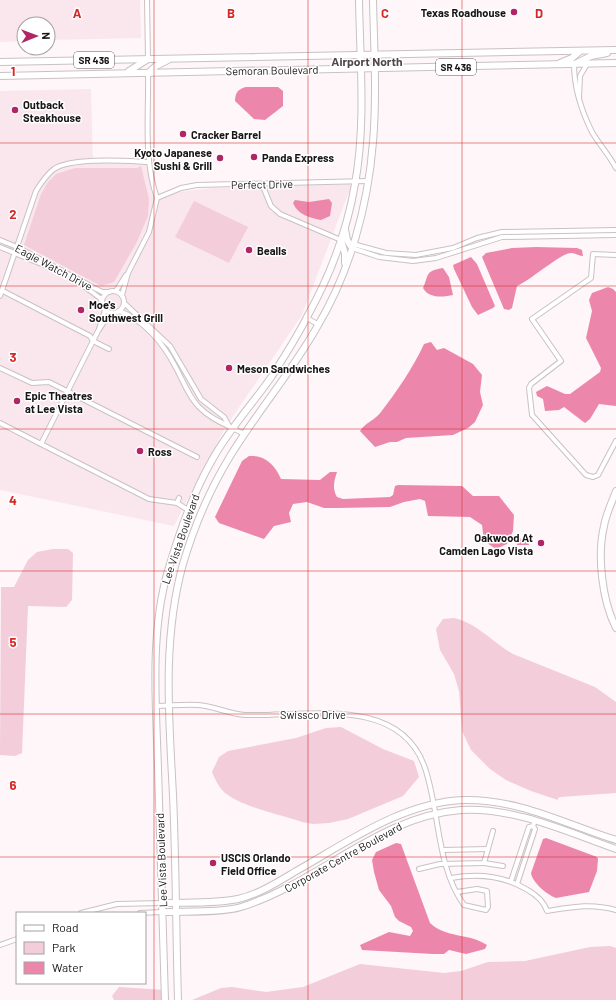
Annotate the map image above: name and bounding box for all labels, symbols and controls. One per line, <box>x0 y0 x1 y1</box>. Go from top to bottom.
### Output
text: A <box>73 5 82 21</box>
text: B <box>227 5 235 21</box>
text: C <box>381 5 389 21</box>
text: D <box>535 5 543 21</box>
place label: Texas Roadhouse <box>421 6 506 19</box>
marker: Texas Roadhouse <box>509 7 519 17</box>
north arrow <box>16 16 56 56</box>
text: N <box>40 32 53 40</box>
road number: SR 436 <box>74 52 114 68</box>
district label: Airport North <box>331 54 403 68</box>
road number: SR 436 <box>436 59 476 75</box>
text: 1 <box>11 63 15 79</box>
street label: Semoran Boulevard <box>226 63 318 77</box>
place label: Outback Steakhouse <box>23 98 81 124</box>
marker: Outback Steakhouse <box>10 105 20 115</box>
place label: Cracker Barrel <box>191 128 261 141</box>
marker: Cracker Barrel <box>178 129 188 139</box>
place label: Kyoto Japanese Sushi & Grill <box>134 146 212 172</box>
place label: Panda Express <box>262 151 335 164</box>
marker: Panda Express <box>249 152 259 162</box>
marker: Kyoto Japanese Sushi & Grill <box>215 153 225 163</box>
street label: Perfect Drive <box>231 177 293 191</box>
text: 2 <box>9 206 17 222</box>
street label: Eagle Watch Drive <box>13 241 95 293</box>
place label: Bealls <box>257 244 287 257</box>
marker: Bealls <box>244 245 254 255</box>
place label: Moe's Southwest Grill <box>89 298 163 324</box>
marker: Moe's Southwest Grill <box>76 305 86 315</box>
text: 3 <box>9 349 17 365</box>
place label: Meson Sandwiches <box>237 362 330 375</box>
marker: Meson Sandwiches <box>224 363 234 373</box>
place label: Epic Theatres at Lee Vista <box>25 389 93 415</box>
marker: Epic Theatres at Lee Vista <box>12 396 22 406</box>
place label: Ross <box>148 445 172 458</box>
marker: Ross <box>135 446 145 456</box>
text: 4 <box>9 492 17 508</box>
street label: Lee Vista Boulevard <box>159 492 201 586</box>
place label: Oakwood At Camden Lago Vista <box>439 531 533 557</box>
marker: Oakwood At Camden Lago Vista <box>536 538 546 548</box>
text: 5 <box>9 634 17 650</box>
street label: Swissco Drive <box>280 708 346 721</box>
text: 6 <box>10 777 17 793</box>
street label: Lee Vista Boulevard <box>153 813 169 907</box>
street label: Corporate Centre Boulevard <box>282 819 404 895</box>
place label: USCIS Orlando Field Office <box>221 851 291 877</box>
marker: USCIS Orlando Field Office <box>208 858 218 868</box>
legend <box>16 912 146 984</box>
text: Road <box>52 920 79 934</box>
text: Park <box>52 940 76 954</box>
text: Water <box>52 960 84 974</box>

